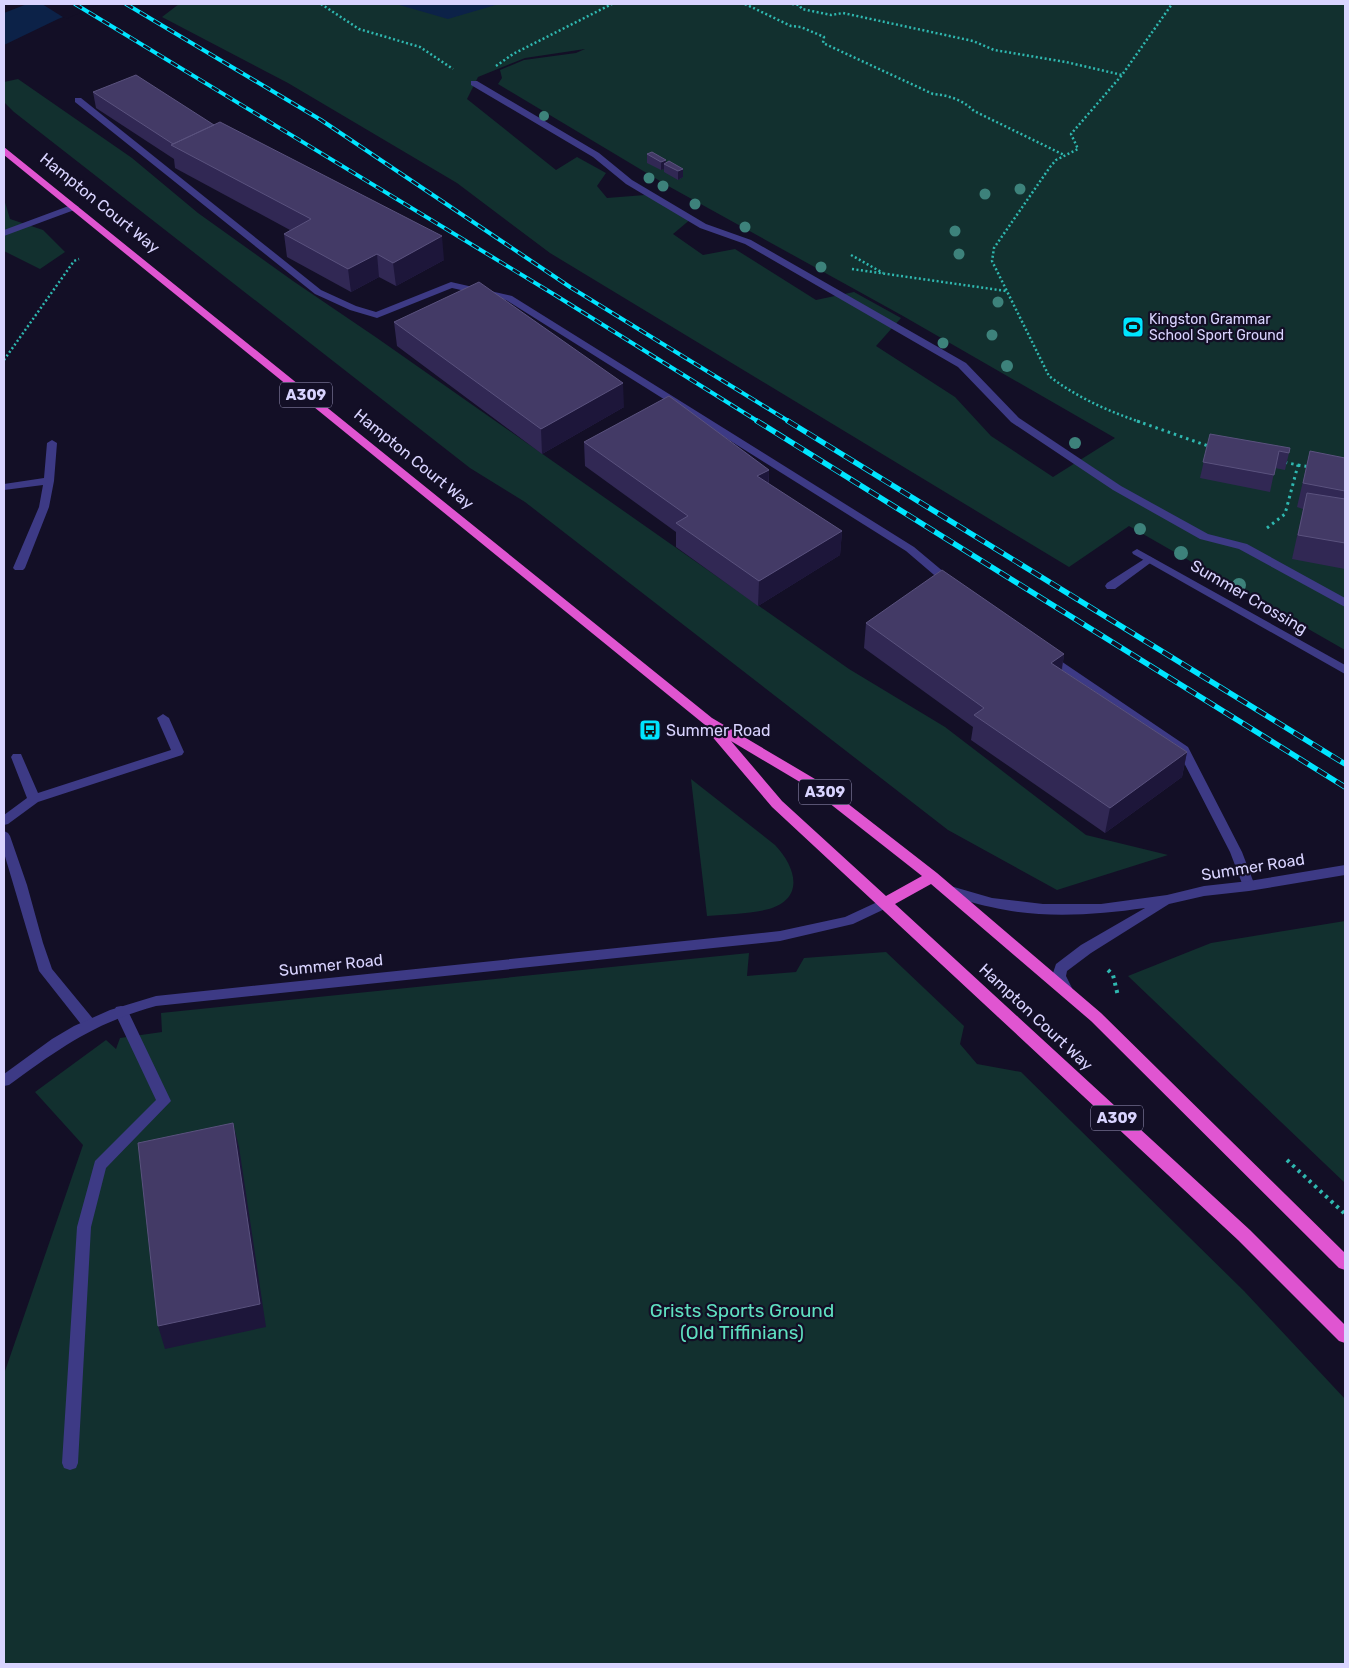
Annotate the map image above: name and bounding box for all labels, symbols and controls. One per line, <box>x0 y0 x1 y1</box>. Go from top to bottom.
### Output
street label: Hampton Court Way <box>36 149 164 257</box>
place label: Kingston Grammar School Sport Ground <box>1149 311 1284 344</box>
sports icon: Kingston Grammar School Sport Ground <box>1121 315 1145 339</box>
road number: A309 <box>280 382 332 408</box>
street label: Hampton Court Way <box>350 405 478 513</box>
street label: Summer Crossing <box>1187 556 1311 638</box>
bus stop icon: Summer Road <box>638 718 662 742</box>
place label: Summer Road <box>666 721 771 740</box>
road number: A309 <box>799 780 851 804</box>
street label: Summer Road <box>1200 849 1306 885</box>
street label: Summer Road <box>278 950 384 980</box>
street label: Hampton Court Way <box>975 959 1097 1075</box>
road number: A309 <box>1091 1106 1143 1130</box>
park label: Grists Sports Ground (Old Tiffinians) <box>650 1299 834 1344</box>

